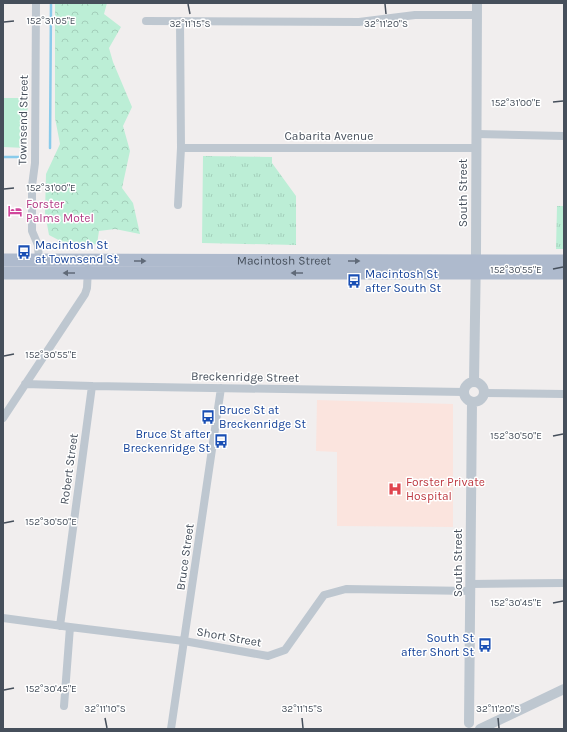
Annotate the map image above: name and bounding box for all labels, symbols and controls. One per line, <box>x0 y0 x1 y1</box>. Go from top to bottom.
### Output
text: 152°31'05"E <box>27 15 75 27</box>
text: 32°11'15"S <box>169 18 211 30</box>
text: 32°11'20"S <box>364 18 408 30</box>
street label: Townsend Street <box>15 74 31 165</box>
text: 152°31'00"E <box>491 97 541 109</box>
street label: Cabarita Avenue <box>284 129 374 143</box>
street label: South Street <box>456 158 470 227</box>
text: 152°31'00"E <box>26 182 76 194</box>
place label: Forster Palms Motel <box>26 197 94 225</box>
hotel icon: Forster Palms Motel <box>7 203 23 219</box>
place label: Macintosh St at Townsend St <box>35 238 118 266</box>
bus stop icon: Macintosh St at Townsend St <box>16 244 32 260</box>
street label: Macintosh Street <box>237 253 332 268</box>
one-way arrow <box>134 258 147 264</box>
one-way arrow <box>348 258 361 264</box>
text: 152°30'55"E <box>490 264 542 276</box>
place label: Macintosh St after South St <box>365 267 442 295</box>
one-way arrow <box>62 270 75 276</box>
one-way arrow <box>290 270 303 276</box>
bus stop icon: Macintosh St after South St <box>346 273 362 289</box>
text: 152°30'55"E <box>25 349 77 361</box>
street label: Breckenridge Street <box>191 369 300 385</box>
place label: Bruce St at Breckenridge St <box>219 403 306 431</box>
bus stop icon: Bruce St at Breckenridge St <box>200 409 216 425</box>
place label: Bruce St after Breckenridge St <box>123 427 211 455</box>
text: 152°30'50"E <box>490 430 542 442</box>
street label: Robert Street <box>57 432 81 506</box>
bus stop icon: Bruce St after Breckenridge St <box>213 433 229 449</box>
place label: Forster Private Hospital <box>406 475 485 503</box>
hospital icon: Forster Private Hospital <box>387 481 403 497</box>
text: 152°30'50"E <box>25 516 77 528</box>
street label: Bruce Street <box>173 522 197 591</box>
street label: South Street <box>451 528 465 597</box>
text: 152°30'45"E <box>490 597 542 609</box>
street label: Short Street <box>195 624 263 650</box>
place label: South St after Short St <box>401 631 474 659</box>
bus stop icon: South St after Short St <box>477 637 493 653</box>
text: 152°30'45"E <box>25 683 77 695</box>
text: 32°11'10"S <box>84 703 126 715</box>
text: 32°11'15"S <box>281 703 323 715</box>
text: 32°11'20"S <box>476 703 520 715</box>

